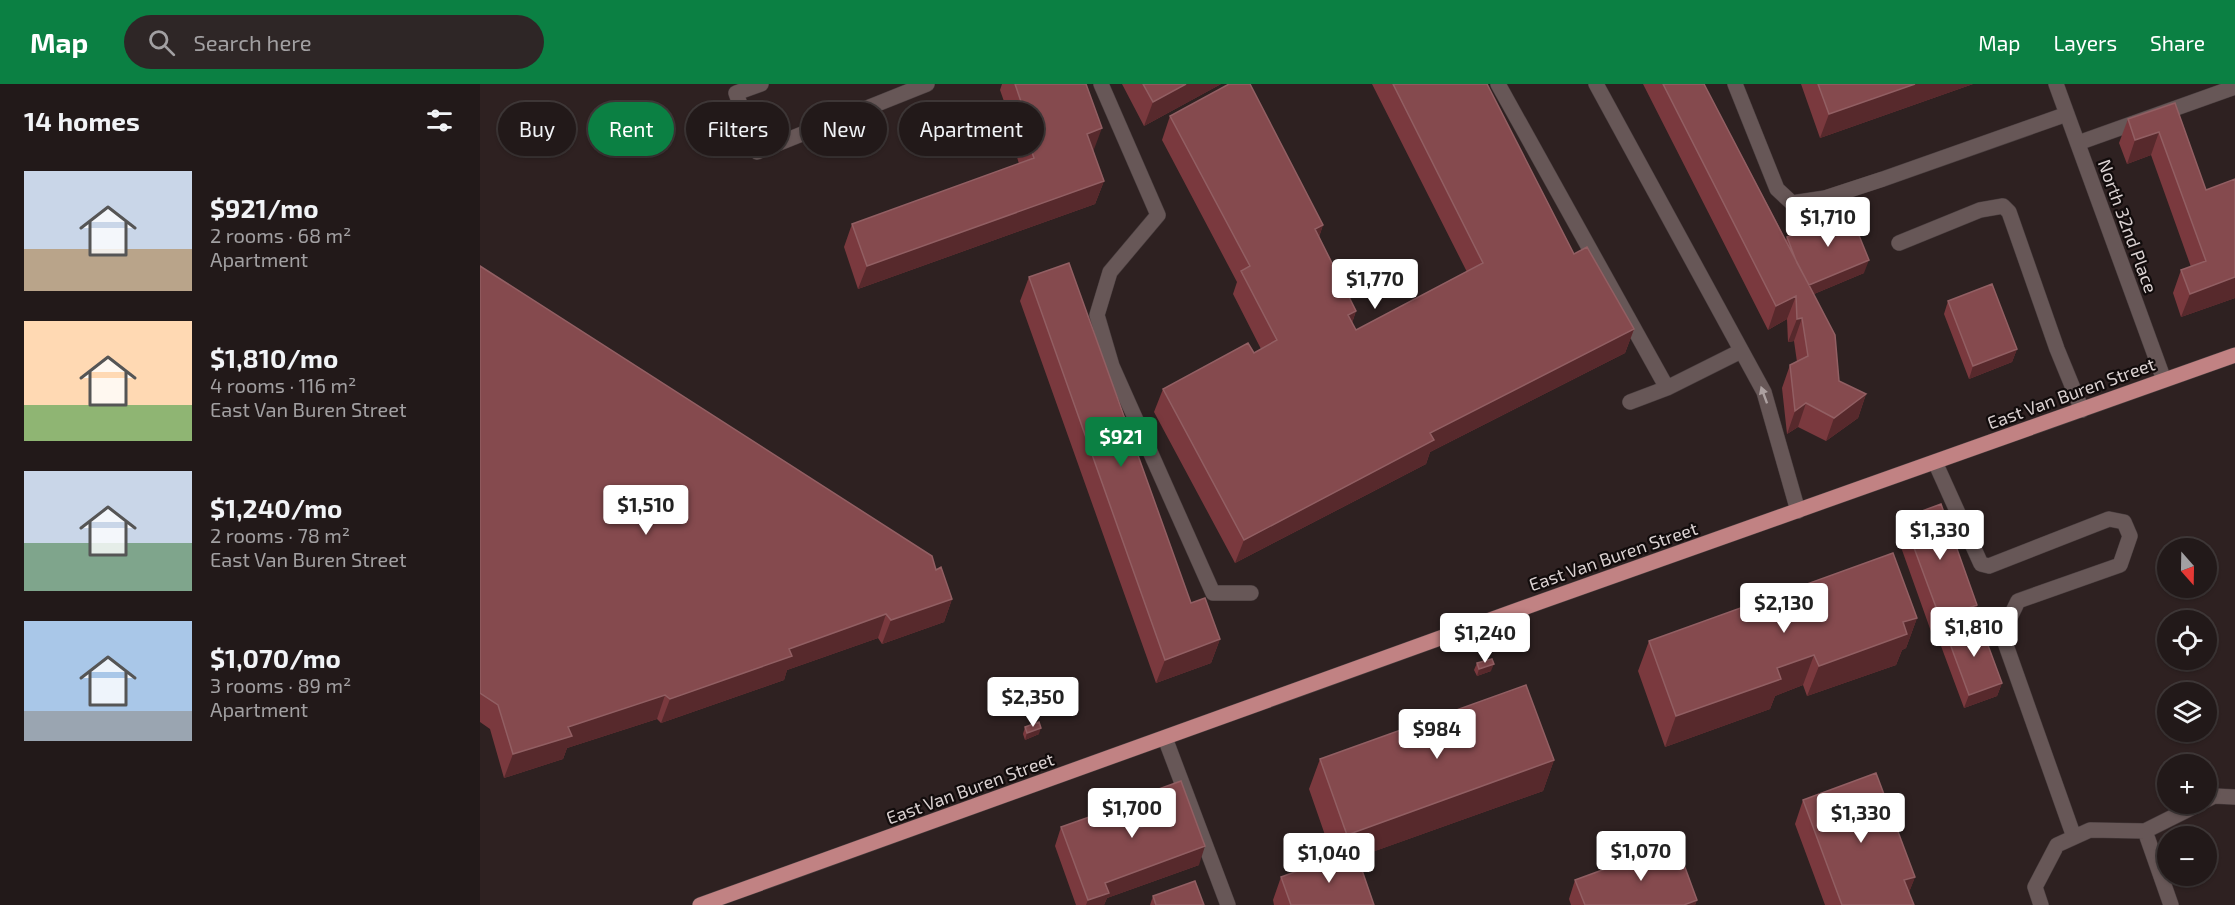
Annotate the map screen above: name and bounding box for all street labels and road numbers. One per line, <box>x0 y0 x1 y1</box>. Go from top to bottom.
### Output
street label: North 32nd Place <box>2094 156 2162 296</box>
street label: East Van Buren Street <box>1984 352 2158 434</box>
street label: East Van Buren Street <box>1526 517 1700 595</box>
street label: East Van Buren Street <box>883 747 1057 829</box>

